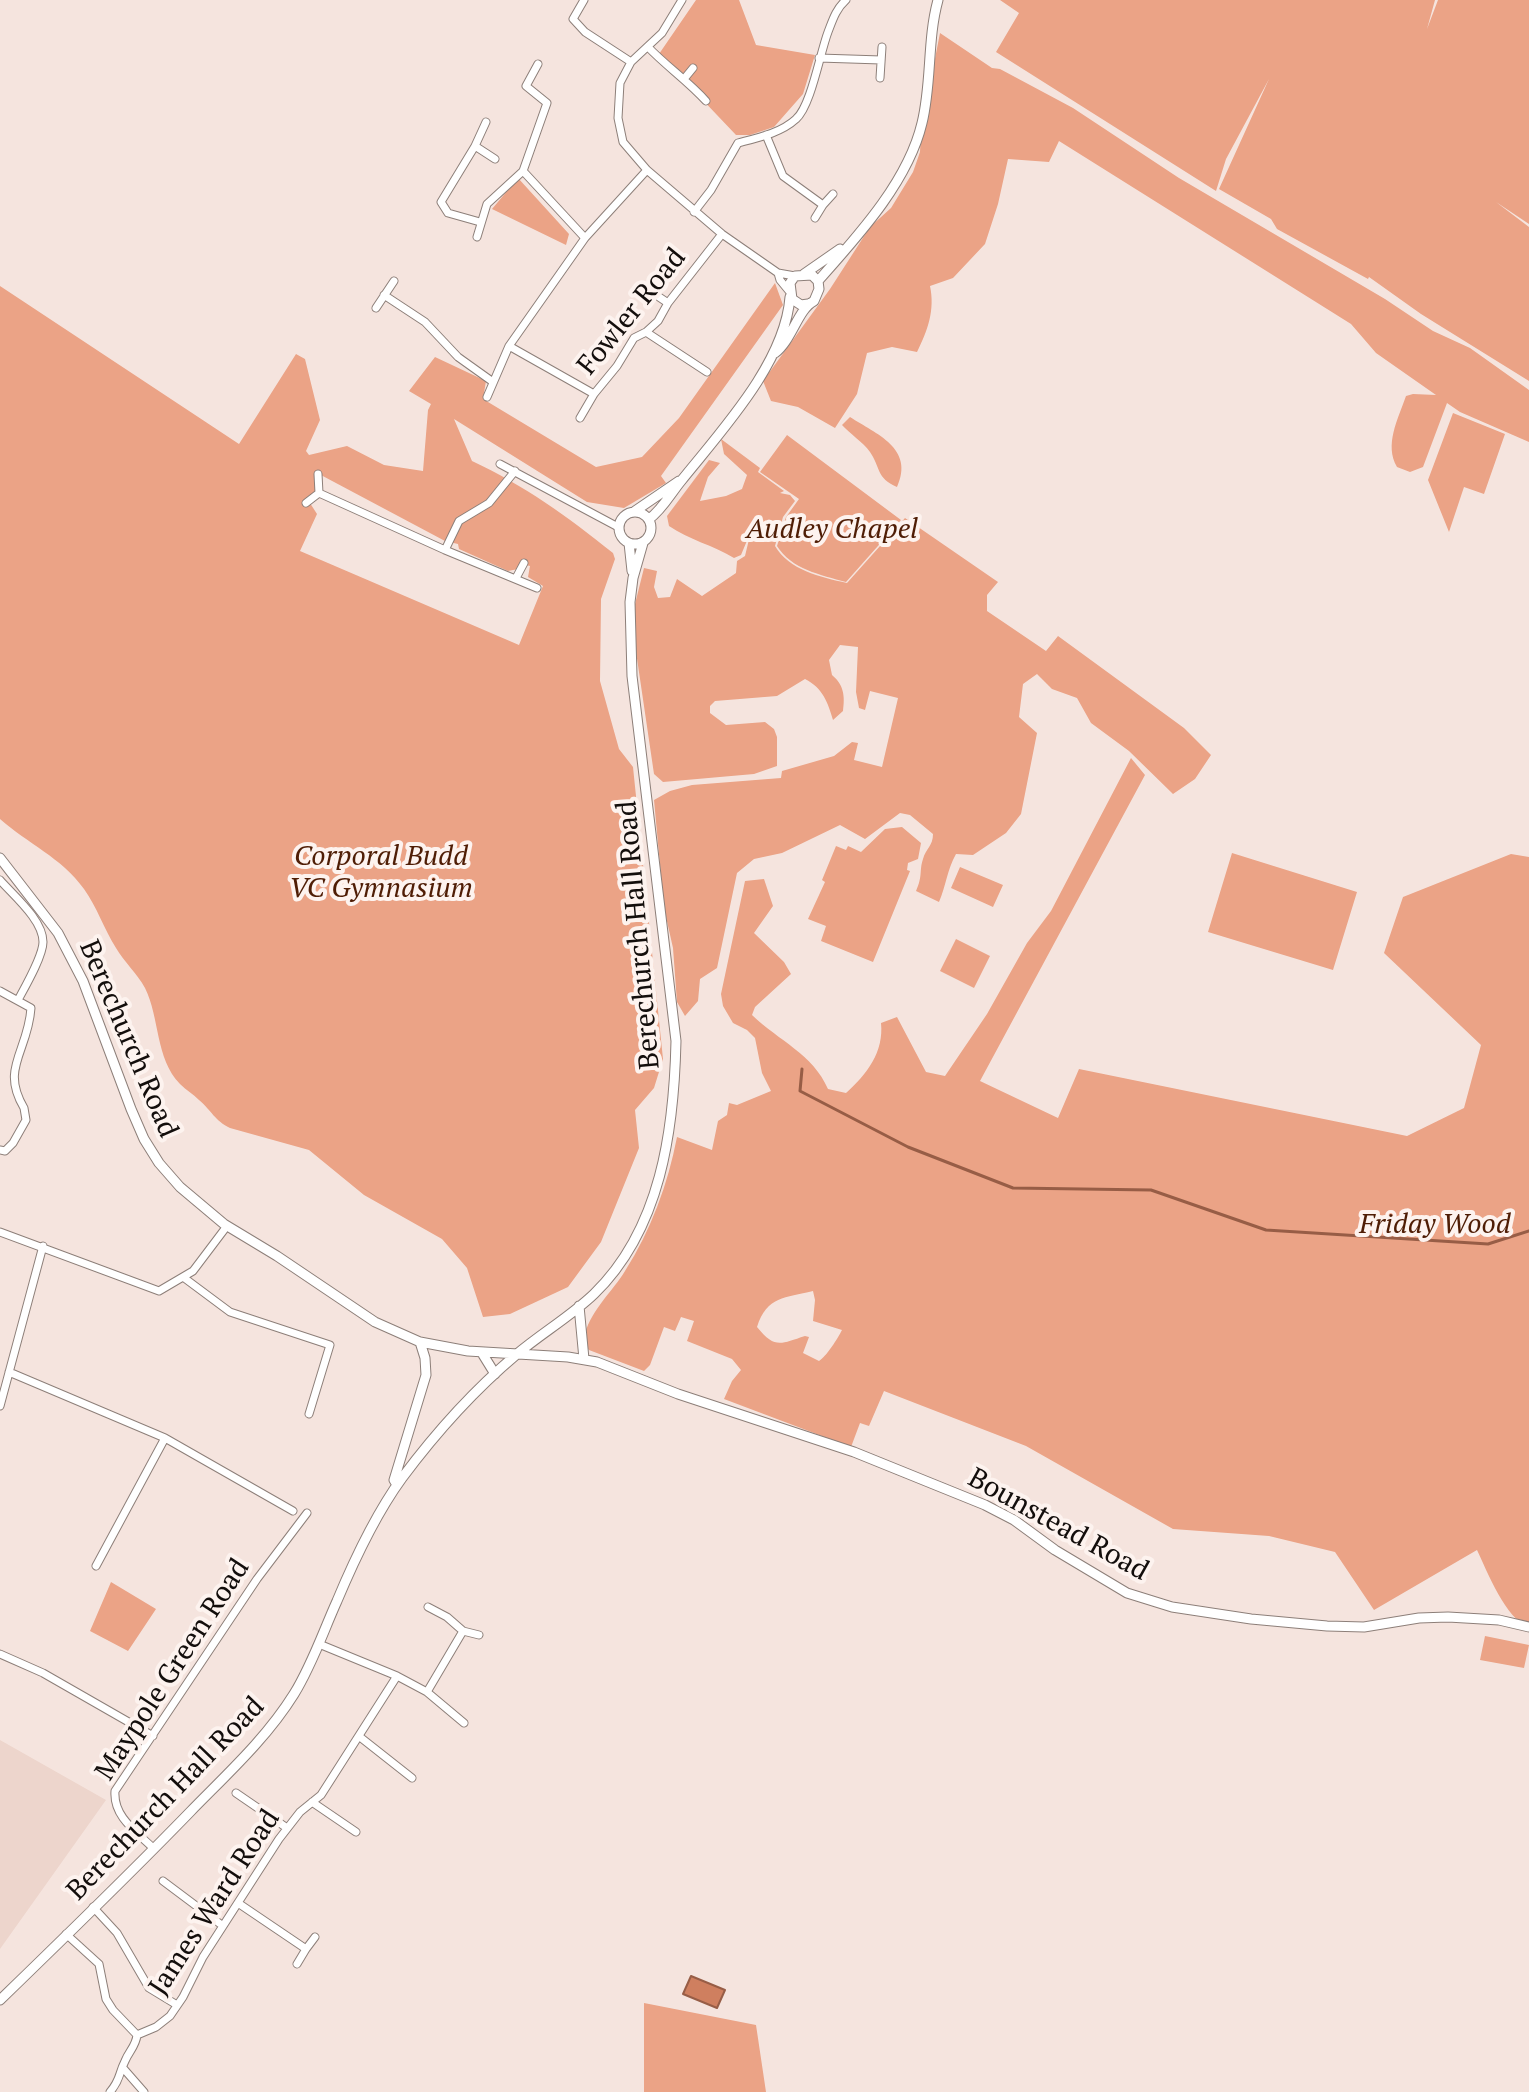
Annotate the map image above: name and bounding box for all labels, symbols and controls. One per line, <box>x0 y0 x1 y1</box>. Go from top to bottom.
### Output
street label: Fowler Road <box>571 242 693 382</box>
park label: Audley Chapel <box>746 513 918 547</box>
street label: Berechurch Hall Road <box>611 799 667 1071</box>
park label: Corporal Budd VC Gymnasium <box>289 840 473 906</box>
street label: Berechurch Road <box>71 935 185 1143</box>
park label: Friday Wood <box>1359 1208 1511 1242</box>
street label: Bounstead Road <box>962 1462 1154 1588</box>
street label: Maypole Green Road <box>89 1553 257 1787</box>
street label: Berechurch Hall Road <box>60 1690 272 1908</box>
street label: James Ward Road <box>142 1804 288 2002</box>

